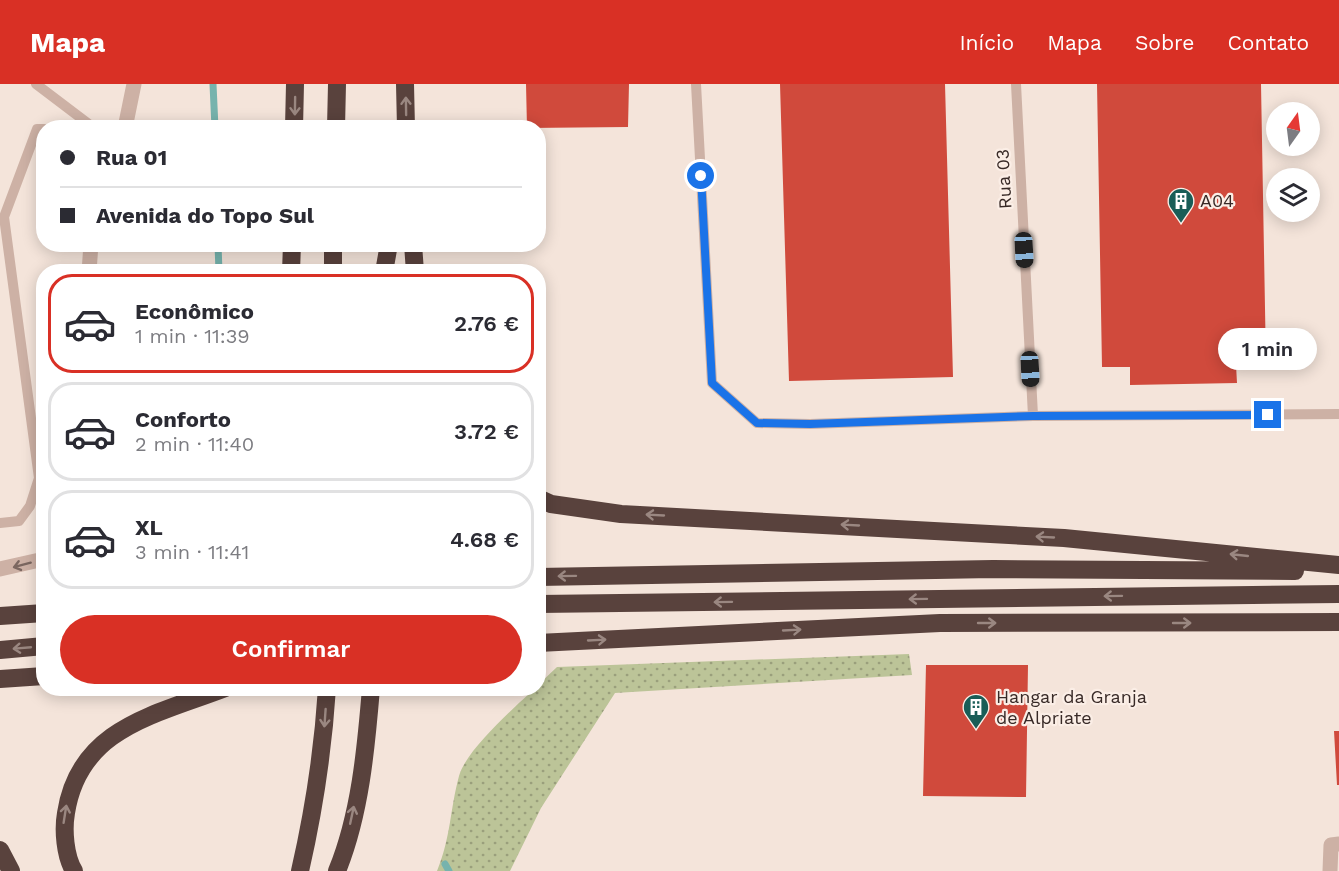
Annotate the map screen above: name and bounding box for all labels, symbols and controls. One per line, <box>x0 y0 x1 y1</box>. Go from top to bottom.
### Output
text: Mapa <box>30 26 105 59</box>
text: Início <box>959 30 1014 55</box>
text: Mapa <box>1047 30 1102 55</box>
text: Sobre <box>1135 30 1194 55</box>
text: Contato <box>1227 30 1309 55</box>
one-way arrow <box>289 95 301 115</box>
one-way arrow <box>400 96 412 116</box>
north arrow <box>1266 102 1320 156</box>
map controls <box>1266 102 1320 222</box>
text: Rua 01 <box>96 145 167 170</box>
street label: Rua 03 <box>991 148 1016 210</box>
route start <box>687 162 714 189</box>
button: layers <box>1266 168 1320 222</box>
building icon: A04 <box>1166 186 1196 224</box>
place label: A04 <box>1200 190 1234 211</box>
text: Avenida do Topo Sul <box>96 203 314 228</box>
car <box>1014 232 1034 268</box>
icon: car <box>63 297 117 351</box>
text: Econômico <box>135 299 254 324</box>
text: 2.76 € <box>454 311 519 336</box>
text: 1 min · 11:39 <box>135 324 250 348</box>
callout: 1 min <box>1218 328 1318 370</box>
text: 1 min <box>1242 337 1293 361</box>
car <box>1020 351 1040 387</box>
route end <box>1254 401 1281 428</box>
icon: car <box>63 405 117 459</box>
text: Conforto <box>135 407 231 432</box>
text: 3.72 € <box>454 419 519 444</box>
text: 2 min · 11:40 <box>135 432 254 456</box>
one-way arrow <box>646 510 666 521</box>
icon: car <box>63 513 117 567</box>
text: XL <box>135 515 163 540</box>
one-way arrow <box>841 519 861 530</box>
text: 4.68 € <box>450 527 519 552</box>
one-way arrow <box>1035 531 1055 542</box>
text: 3 min · 11:41 <box>135 540 249 564</box>
one-way arrow <box>1230 549 1249 560</box>
one-way arrow <box>13 560 32 572</box>
one-way arrow <box>557 570 577 582</box>
one-way arrow <box>1103 590 1123 602</box>
one-way arrow <box>908 593 928 604</box>
one-way arrow <box>713 596 733 607</box>
button: Confirmar <box>60 615 522 684</box>
one-way arrow <box>976 617 996 629</box>
one-way arrow <box>1171 617 1191 629</box>
one-way arrow <box>781 625 801 636</box>
one-way arrow <box>586 634 606 645</box>
one-way arrow <box>12 643 32 654</box>
place label: Hangar da Granja de Alpriate <box>996 686 1147 728</box>
building icon: Hangar da Granja de Alpriate <box>961 692 991 730</box>
one-way arrow <box>319 708 330 728</box>
one-way arrow <box>60 805 71 825</box>
one-way arrow <box>347 806 359 825</box>

